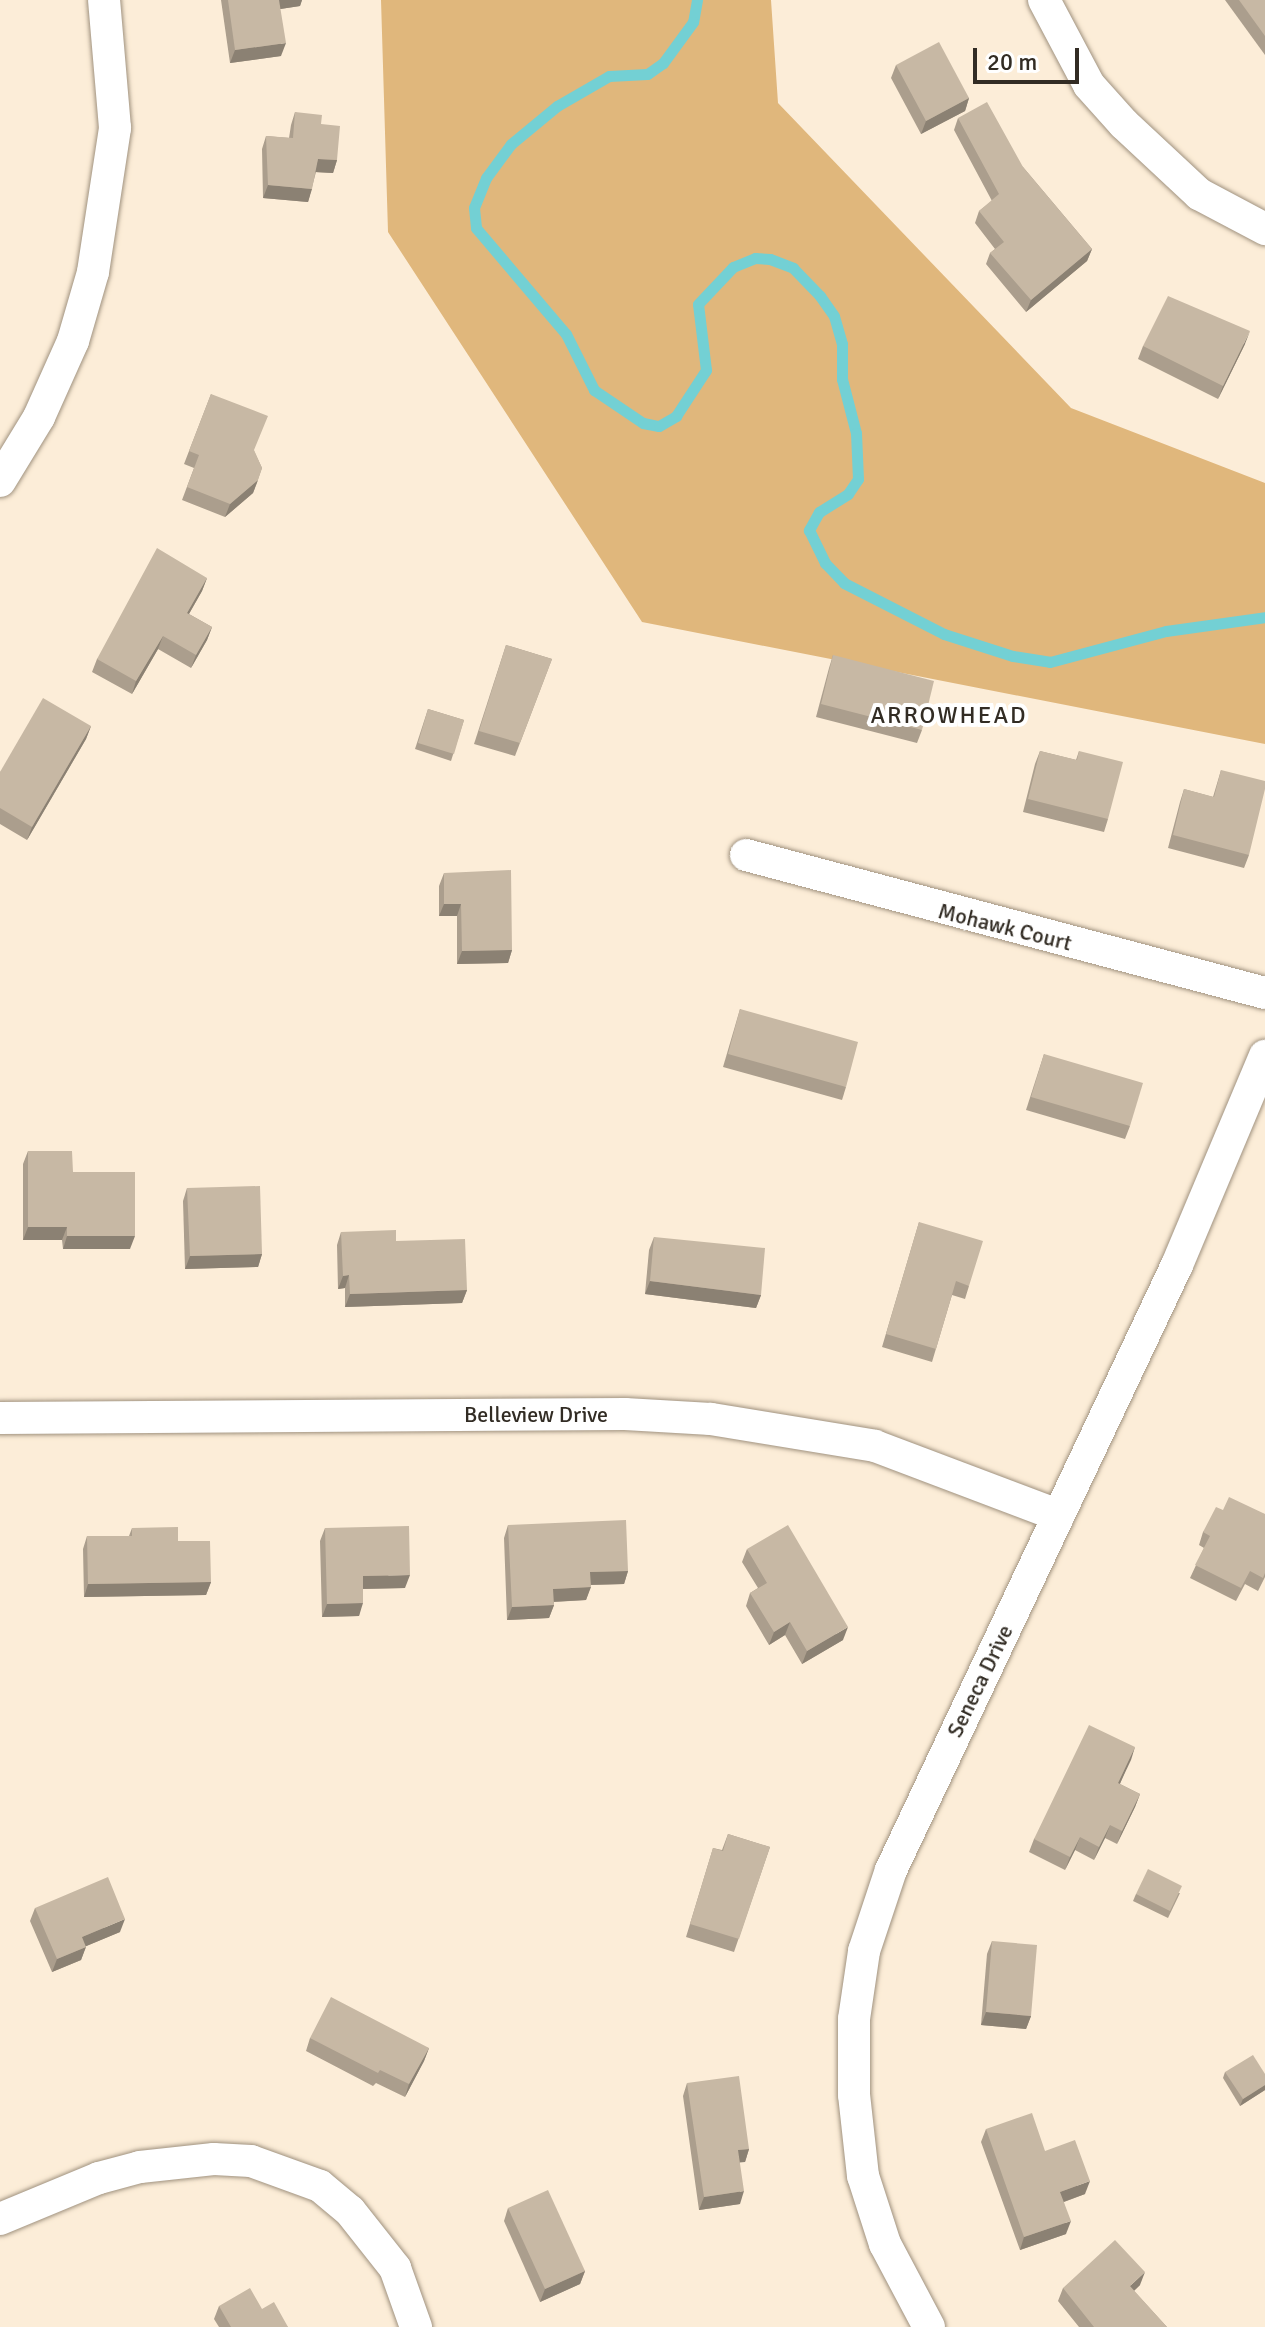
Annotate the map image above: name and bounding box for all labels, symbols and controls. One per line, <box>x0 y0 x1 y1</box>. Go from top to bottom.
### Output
scale bar <box>977 32 1083 82</box>
text: 20 m <box>987 47 1037 77</box>
district label: ARROWHEAD <box>870 702 1028 730</box>
street label: Mohawk Court <box>935 898 1075 956</box>
street label: Belleview Drive <box>464 1402 608 1428</box>
street label: Seneca Drive <box>941 1620 1019 1742</box>

